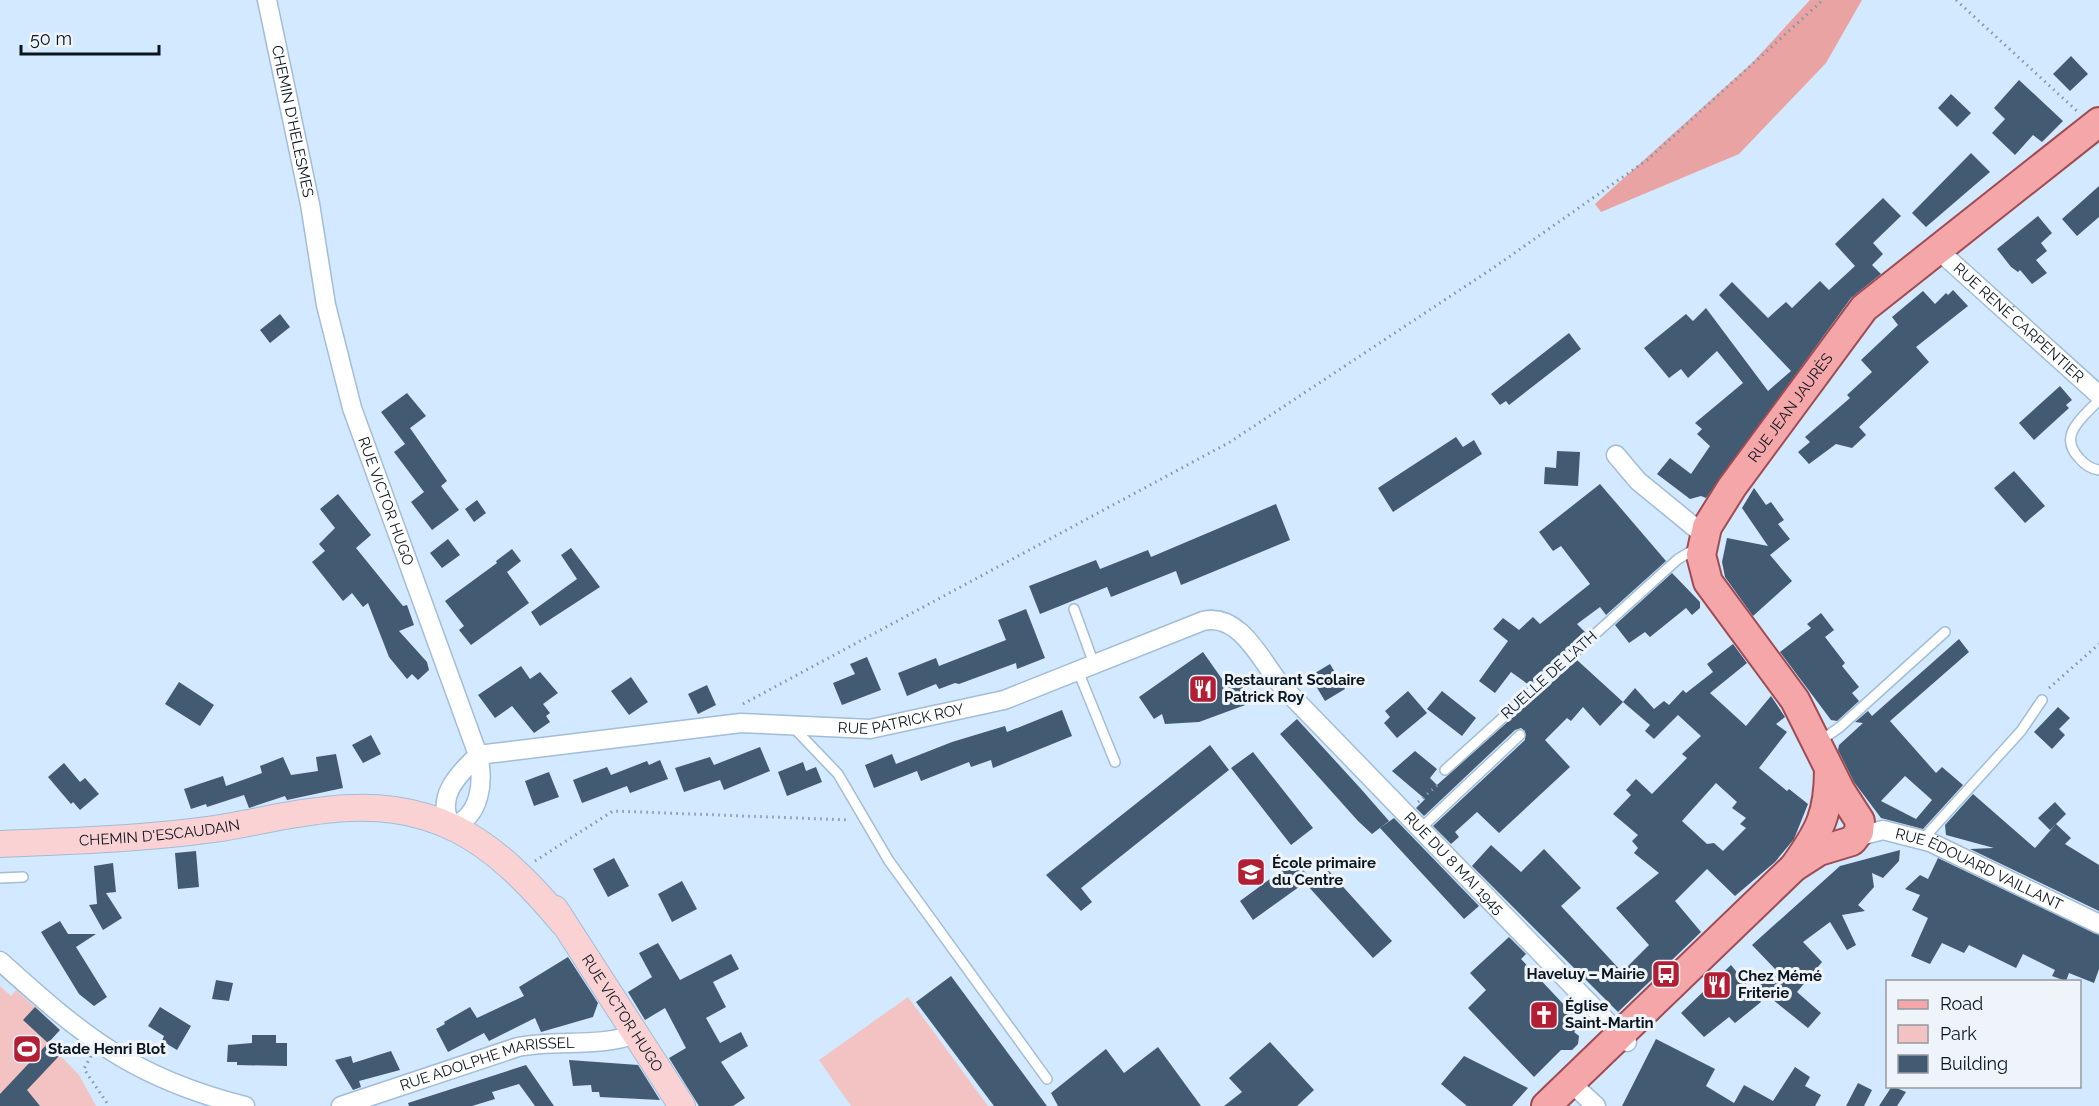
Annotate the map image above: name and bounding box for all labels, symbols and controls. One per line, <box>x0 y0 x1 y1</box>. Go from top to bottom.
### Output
scale bar <box>21 18 159 56</box>
text: 50 m <box>30 28 72 49</box>
street label: CHEMIN D'HELESMES <box>268 44 317 199</box>
street label: RUE RENÉ CARPENTIER <box>1950 259 2088 386</box>
street label: RUE JEAN JAURÈS <box>1744 350 1837 466</box>
street label: RUE VICTOR HUGO <box>354 434 417 568</box>
street label: RUELLE DE L'ATH <box>1497 627 1601 723</box>
place label: Restaurant Scolaire Patrick Roy <box>1224 671 1365 706</box>
restaurant icon: Restaurant Scolaire Patrick Roy <box>1187 673 1219 705</box>
street label: RUE PATRICK ROY <box>837 700 966 738</box>
street label: RUE DU 8 MAI 1945 <box>1400 809 1507 918</box>
street label: CHEMIN D'ESCAUDAIN <box>79 816 241 850</box>
street label: RUE ÉDOUARD VAILLANT <box>1894 825 2066 914</box>
place label: École primaire du Centre <box>1272 854 1376 889</box>
school or university icon: École primaire du Centre <box>1235 856 1267 888</box>
street label: RUE VICTOR HUGO <box>578 951 667 1075</box>
bus stop icon: Haveluy – Mairie <box>1650 958 1682 990</box>
place label: Haveluy – Mairie <box>1527 965 1645 983</box>
place label: Chez Mémé Friterie <box>1738 967 1822 1002</box>
restaurant icon: Chez Mémé Friterie <box>1701 969 1733 1001</box>
legend <box>1886 980 2081 1088</box>
text: Road <box>1940 993 1983 1014</box>
place label: Église Saint-Martin <box>1565 997 1654 1032</box>
church icon: Église Saint-Martin <box>1528 999 1560 1031</box>
text: Park <box>1940 1023 1977 1044</box>
sports icon: Stade Henri Blot <box>11 1033 43 1065</box>
street label: RUE ADOLPHE MARISSEL <box>398 1034 575 1095</box>
place label: Stade Henri Blot <box>48 1040 166 1058</box>
text: Building <box>1940 1053 2008 1074</box>

